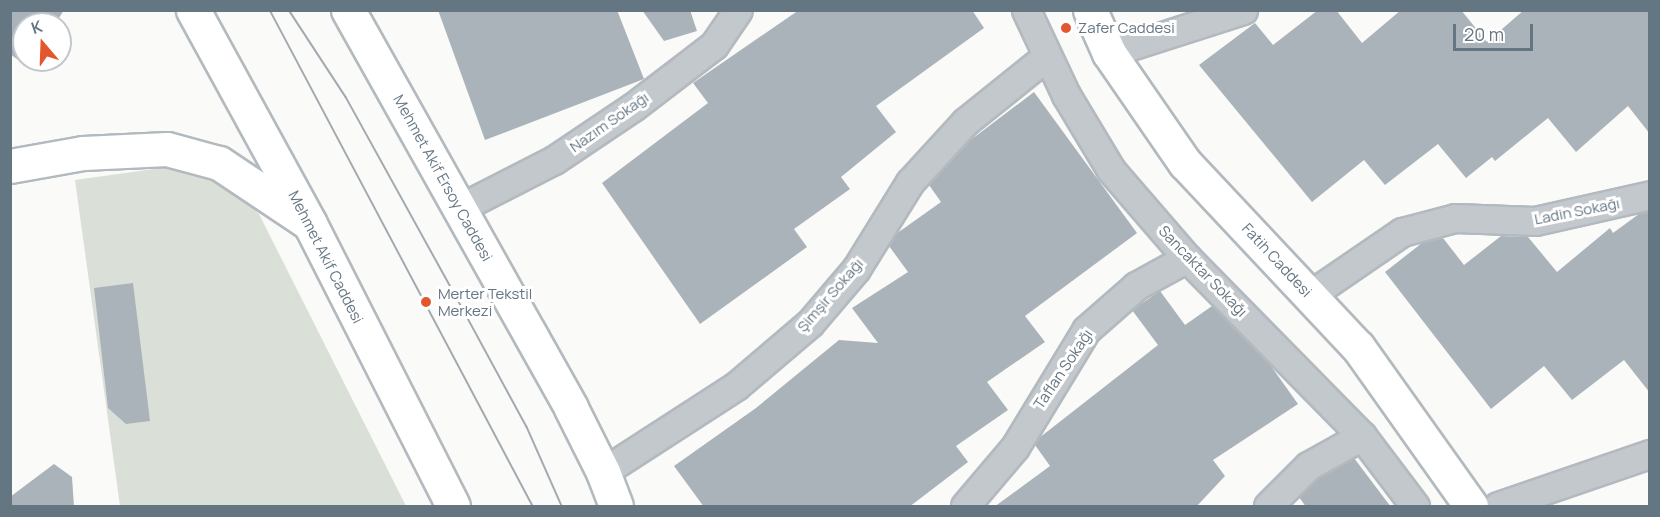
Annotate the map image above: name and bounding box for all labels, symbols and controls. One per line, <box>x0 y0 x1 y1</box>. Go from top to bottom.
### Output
north arrow <box>12 12 72 72</box>
scale bar <box>1456 12 1536 50</box>
text: K <box>28 15 45 39</box>
place label: Zafer Caddesi <box>1078 19 1175 37</box>
marker: Zafer Caddesi <box>1059 21 1073 35</box>
text: 20 m <box>1464 22 1504 46</box>
street label: Nazım Sokağı <box>566 88 652 156</box>
street label: Mehmet Akif Ersoy Caddesi <box>390 92 496 264</box>
street label: Mehmet Akif Caddesi <box>285 188 367 326</box>
street label: Ladin Sokağı <box>1533 194 1621 228</box>
street label: Fatih Caddesi <box>1238 219 1316 301</box>
street label: Sancaktar Sokağı <box>1155 222 1251 320</box>
street label: Şimşir Sokağı <box>793 255 867 335</box>
place label: Merter Tekstil Merkezi <box>438 284 532 319</box>
marker: Merter Tekstil Merkezi <box>419 295 433 309</box>
street label: Taflan Sokağı <box>1030 326 1096 412</box>

